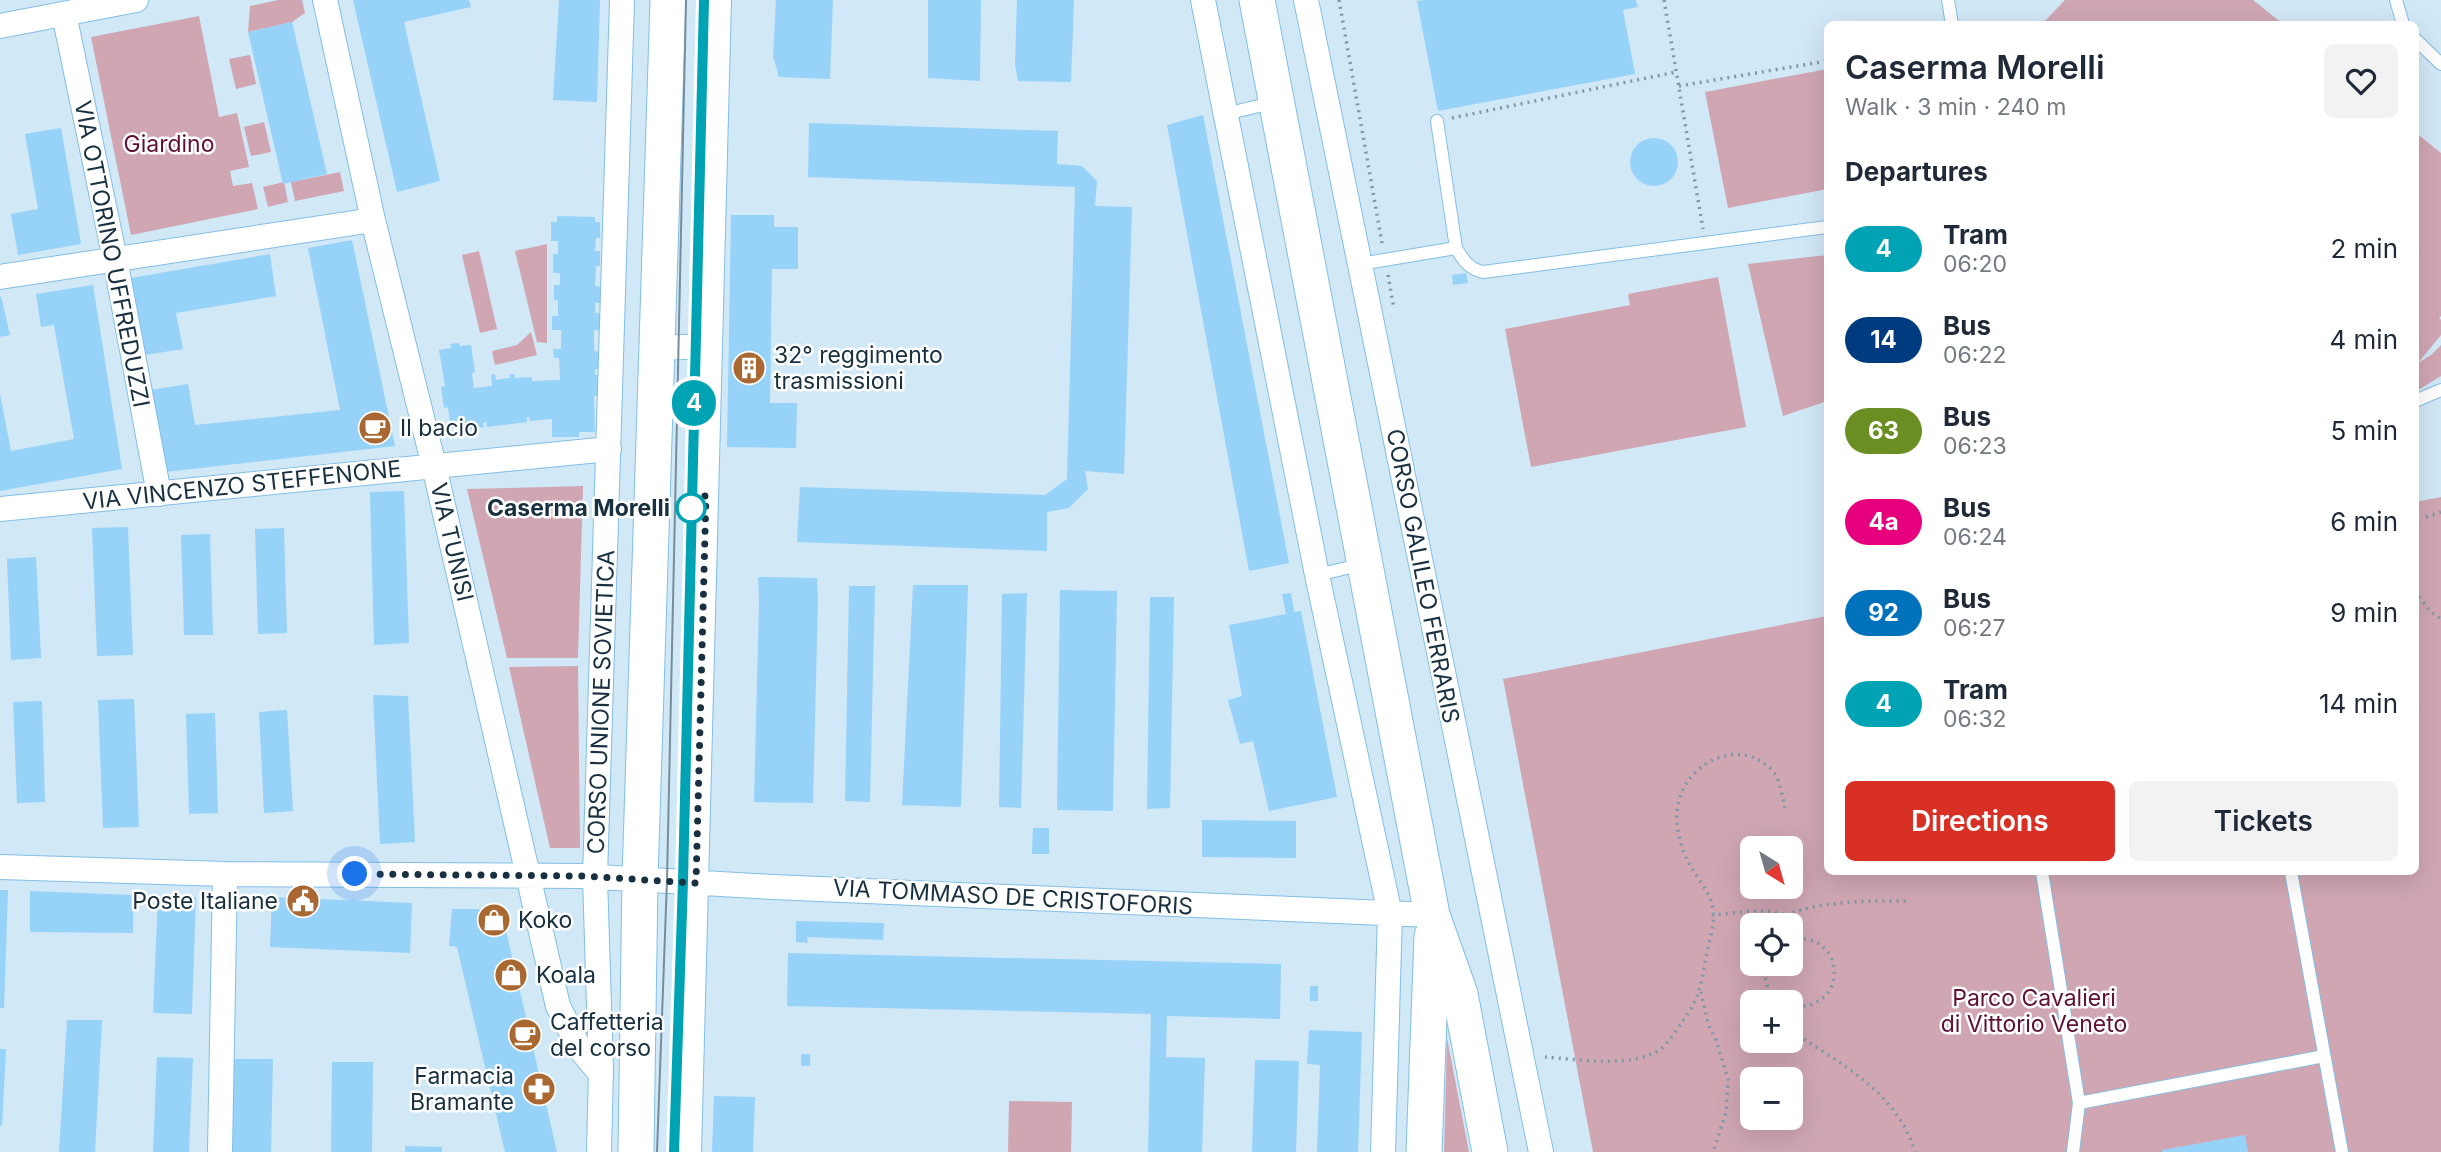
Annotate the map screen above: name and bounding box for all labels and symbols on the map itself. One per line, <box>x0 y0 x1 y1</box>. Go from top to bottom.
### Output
street label: VIA OTTORINO UFFREDUZZI <box>68 98 156 410</box>
park label: Giardino <box>124 130 214 158</box>
place label: 32° reggimento trasmissioni <box>774 341 943 395</box>
building icon: 32° reggimento trasmissioni <box>730 349 768 387</box>
line badge: 4 <box>671 380 717 426</box>
cafe icon: Il bacio <box>356 409 394 447</box>
place label: Il bacio <box>400 414 478 442</box>
street label: CORSO GALILEO FERRARIS <box>1381 426 1465 726</box>
street label: VIA VINCENZO STEFFENONE <box>81 454 403 516</box>
street label: VIA TUNISI <box>425 480 479 604</box>
marker: Caserma Morelli <box>676 493 706 523</box>
place label: Caserma Morelli <box>487 494 670 522</box>
street label: CORSO UNIONE SOVIETICA <box>582 549 620 855</box>
north arrow <box>1740 836 1802 900</box>
your location <box>337 856 372 891</box>
street label: VIA TOMMASO DE CRISTOFORIS <box>832 874 1194 920</box>
public building icon: Poste Italiane <box>284 882 322 920</box>
place label: Poste Italiane <box>132 887 278 915</box>
shop icon: Koko <box>475 901 513 939</box>
place label: Koko <box>518 906 572 934</box>
shop icon: Koala <box>492 956 530 994</box>
place label: Koala <box>536 961 596 989</box>
park label: Parco Cavalieri di Vittorio Veneto <box>1941 984 2127 1038</box>
place label: Caffetteria del corso <box>550 1008 664 1062</box>
cafe icon: Caffetteria del corso <box>506 1016 544 1054</box>
place label: Farmacia Bramante <box>410 1062 514 1116</box>
pharmacy icon: Farmacia Bramante <box>520 1070 558 1108</box>

